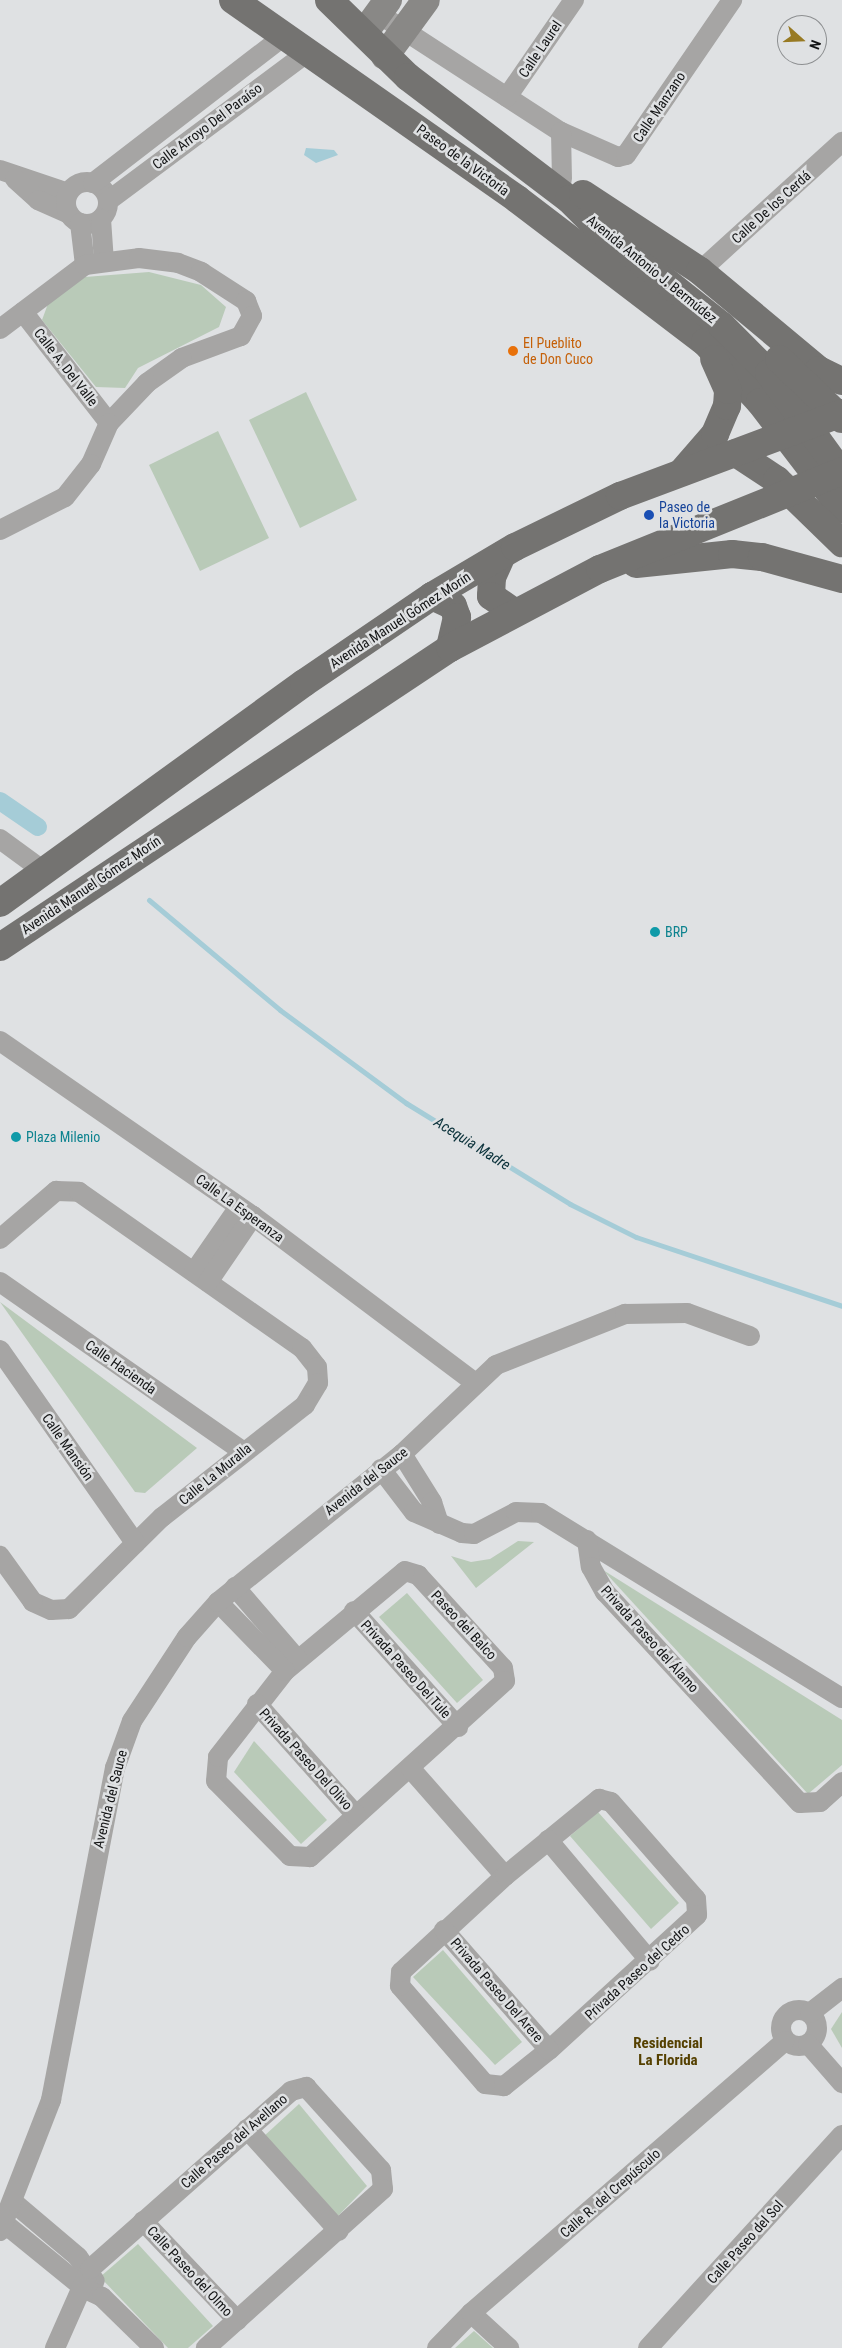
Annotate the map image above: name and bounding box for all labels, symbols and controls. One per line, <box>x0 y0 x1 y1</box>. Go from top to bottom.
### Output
north arrow <box>777 15 827 65</box>
street label: Calle Laurel <box>515 17 565 81</box>
text: N <box>806 38 824 52</box>
street label: Calle Manzano <box>629 68 689 146</box>
street label: Calle Arroyo Del Paraíso <box>149 79 265 173</box>
street label: Paseo de la Victoria <box>413 121 513 199</box>
street label: Calle De los Cerdá <box>728 167 814 247</box>
street label: Avenida Antonio J. Bermúdez <box>584 211 720 327</box>
street label: Calle A. Del Valle <box>30 325 102 409</box>
place label: El Pueblito de Don Cuco <box>523 335 593 368</box>
marker: El Pueblito de Don Cuco <box>507 345 519 357</box>
place label: Paseo de la Victoria <box>659 499 715 532</box>
marker: Paseo de la Victoria <box>643 509 655 521</box>
street label: Avenida Manuel Gómez Morín <box>326 568 474 672</box>
street label: Avenida Manuel Gómez Morín <box>18 832 164 938</box>
place label: BRP <box>665 924 688 940</box>
marker: BRP <box>649 926 661 938</box>
water label: Acequia Madre <box>431 1114 513 1174</box>
place label: Plaza Milenio <box>26 1129 100 1145</box>
marker: Plaza Milenio <box>10 1131 22 1143</box>
street label: Calle La Esperanza <box>193 1170 287 1246</box>
street label: Calle Hacienda <box>82 1336 160 1398</box>
street label: Calle Mansión <box>39 1410 97 1484</box>
street label: Calle La Muralla <box>175 1440 255 1508</box>
street label: Avenida del Sauce <box>321 1443 411 1519</box>
street label: Privada Paseo del Álamo <box>598 1582 702 1696</box>
street label: Paseo del Balco <box>428 1587 500 1663</box>
street label: Privada Paseo Del Tule <box>357 1616 455 1722</box>
street label: Privada Paseo Del Olivo <box>256 1705 356 1813</box>
street label: Avenida del Sauce <box>90 1748 130 1850</box>
street label: Privada Paseo del Cedro <box>581 1921 693 2023</box>
street label: Privada Paseo Del Arere <box>447 1934 547 2046</box>
district label: Residencial La Florida <box>633 2034 703 2069</box>
street label: Calle Paseo del Avellano <box>177 2090 291 2192</box>
street label: Calle R. del Crepúsculo <box>556 2145 664 2241</box>
street label: Calle Paseo del Sol <box>703 2197 787 2287</box>
street label: Calle Paseo del Olmo <box>144 2222 236 2320</box>

